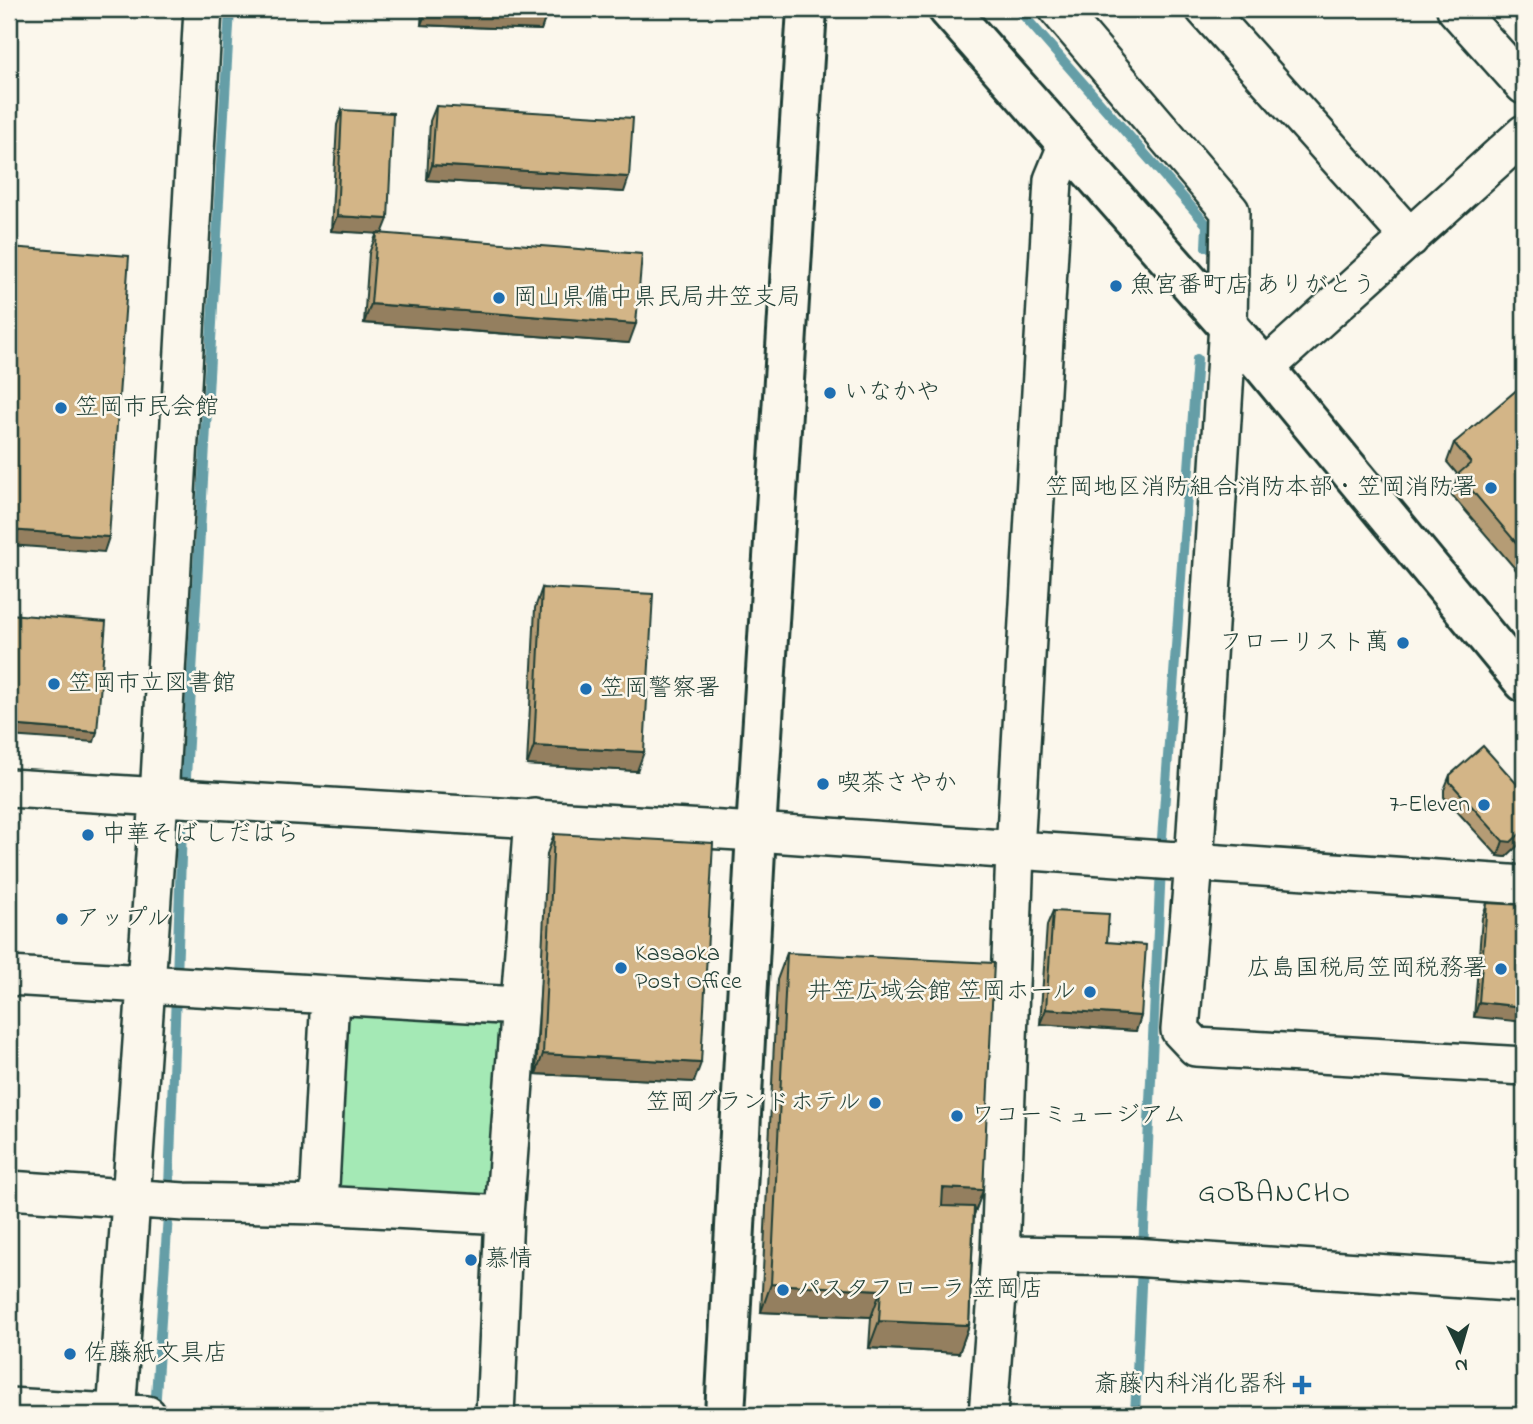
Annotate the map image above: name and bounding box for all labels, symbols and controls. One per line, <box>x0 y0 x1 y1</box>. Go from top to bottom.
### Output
place label: 魚宮番町店 ありがとう <box>1130 269 1376 304</box>
marker: 魚宮番町店 ありがとう <box>1108 278 1124 294</box>
place label: 岡山県備中県民局井笠支局 <box>513 281 801 316</box>
marker: 岡山県備中県民局井笠支局 <box>491 290 507 306</box>
place label: いなかや <box>844 376 940 411</box>
marker: いなかや <box>822 385 838 401</box>
place label: 笠岡市民会館 <box>75 391 219 426</box>
marker: 笠岡市民会館 <box>53 400 69 416</box>
place label: 笠岡地区消防組合消防本部・笠岡消防署 <box>1045 471 1477 506</box>
marker: 笠岡地区消防組合消防本部・笠岡消防署 <box>1483 480 1499 496</box>
place label: フローリスト萬 <box>1219 626 1389 661</box>
marker: フローリスト萬 <box>1395 635 1411 651</box>
place label: 笠岡市立図書館 <box>68 667 236 702</box>
place label: 笠岡警察署 <box>600 672 720 707</box>
marker: 笠岡市立図書館 <box>46 676 62 692</box>
marker: 笠岡警察署 <box>578 681 594 697</box>
place label: 喫茶さやか <box>837 767 957 802</box>
marker: 喫茶さやか <box>815 776 831 792</box>
place label: 7-Eleven <box>1389 788 1470 823</box>
marker: 7-Eleven <box>1476 797 1492 813</box>
place label: 中華そば しだはら <box>102 818 300 853</box>
marker: 中華そば しだはら <box>80 827 96 843</box>
place label: アップル <box>76 902 171 937</box>
marker: アップル <box>54 911 70 927</box>
place label: Kasaoka Post Office <box>635 937 742 1000</box>
place label: 広島国税局笠岡税務署 <box>1247 952 1487 987</box>
marker: Kasaoka Post Office <box>613 960 629 976</box>
marker: 広島国税局笠岡税務署 <box>1493 961 1509 977</box>
place label: 井笠広域会館 笠岡ホール <box>807 975 1076 1010</box>
marker: 井笠広域会館 笠岡ホール <box>1082 984 1098 1000</box>
place label: 笠岡グランドホテル <box>646 1086 861 1121</box>
marker: 笠岡グランドホテル <box>867 1095 883 1111</box>
place label: ワコーミュージアム <box>971 1099 1187 1134</box>
marker: ワコーミュージアム <box>949 1108 965 1124</box>
district label: GOBANCHO <box>1198 1174 1352 1215</box>
place label: 慕情 <box>485 1243 533 1278</box>
marker: 慕情 <box>463 1252 479 1268</box>
place label: パスタフローラ 笠岡店 <box>797 1273 1043 1308</box>
marker: パスタフローラ 笠岡店 <box>775 1282 791 1298</box>
north arrow <box>1424 1316 1494 1386</box>
place label: 佐藤紙文具店 <box>84 1337 228 1372</box>
marker: 佐藤紙文具店 <box>62 1346 78 1362</box>
text: N <box>1454 1350 1469 1378</box>
place label: 斎藤内科消化器科 <box>1094 1368 1286 1403</box>
marker: 斎藤内科消化器科 <box>1292 1375 1312 1395</box>

